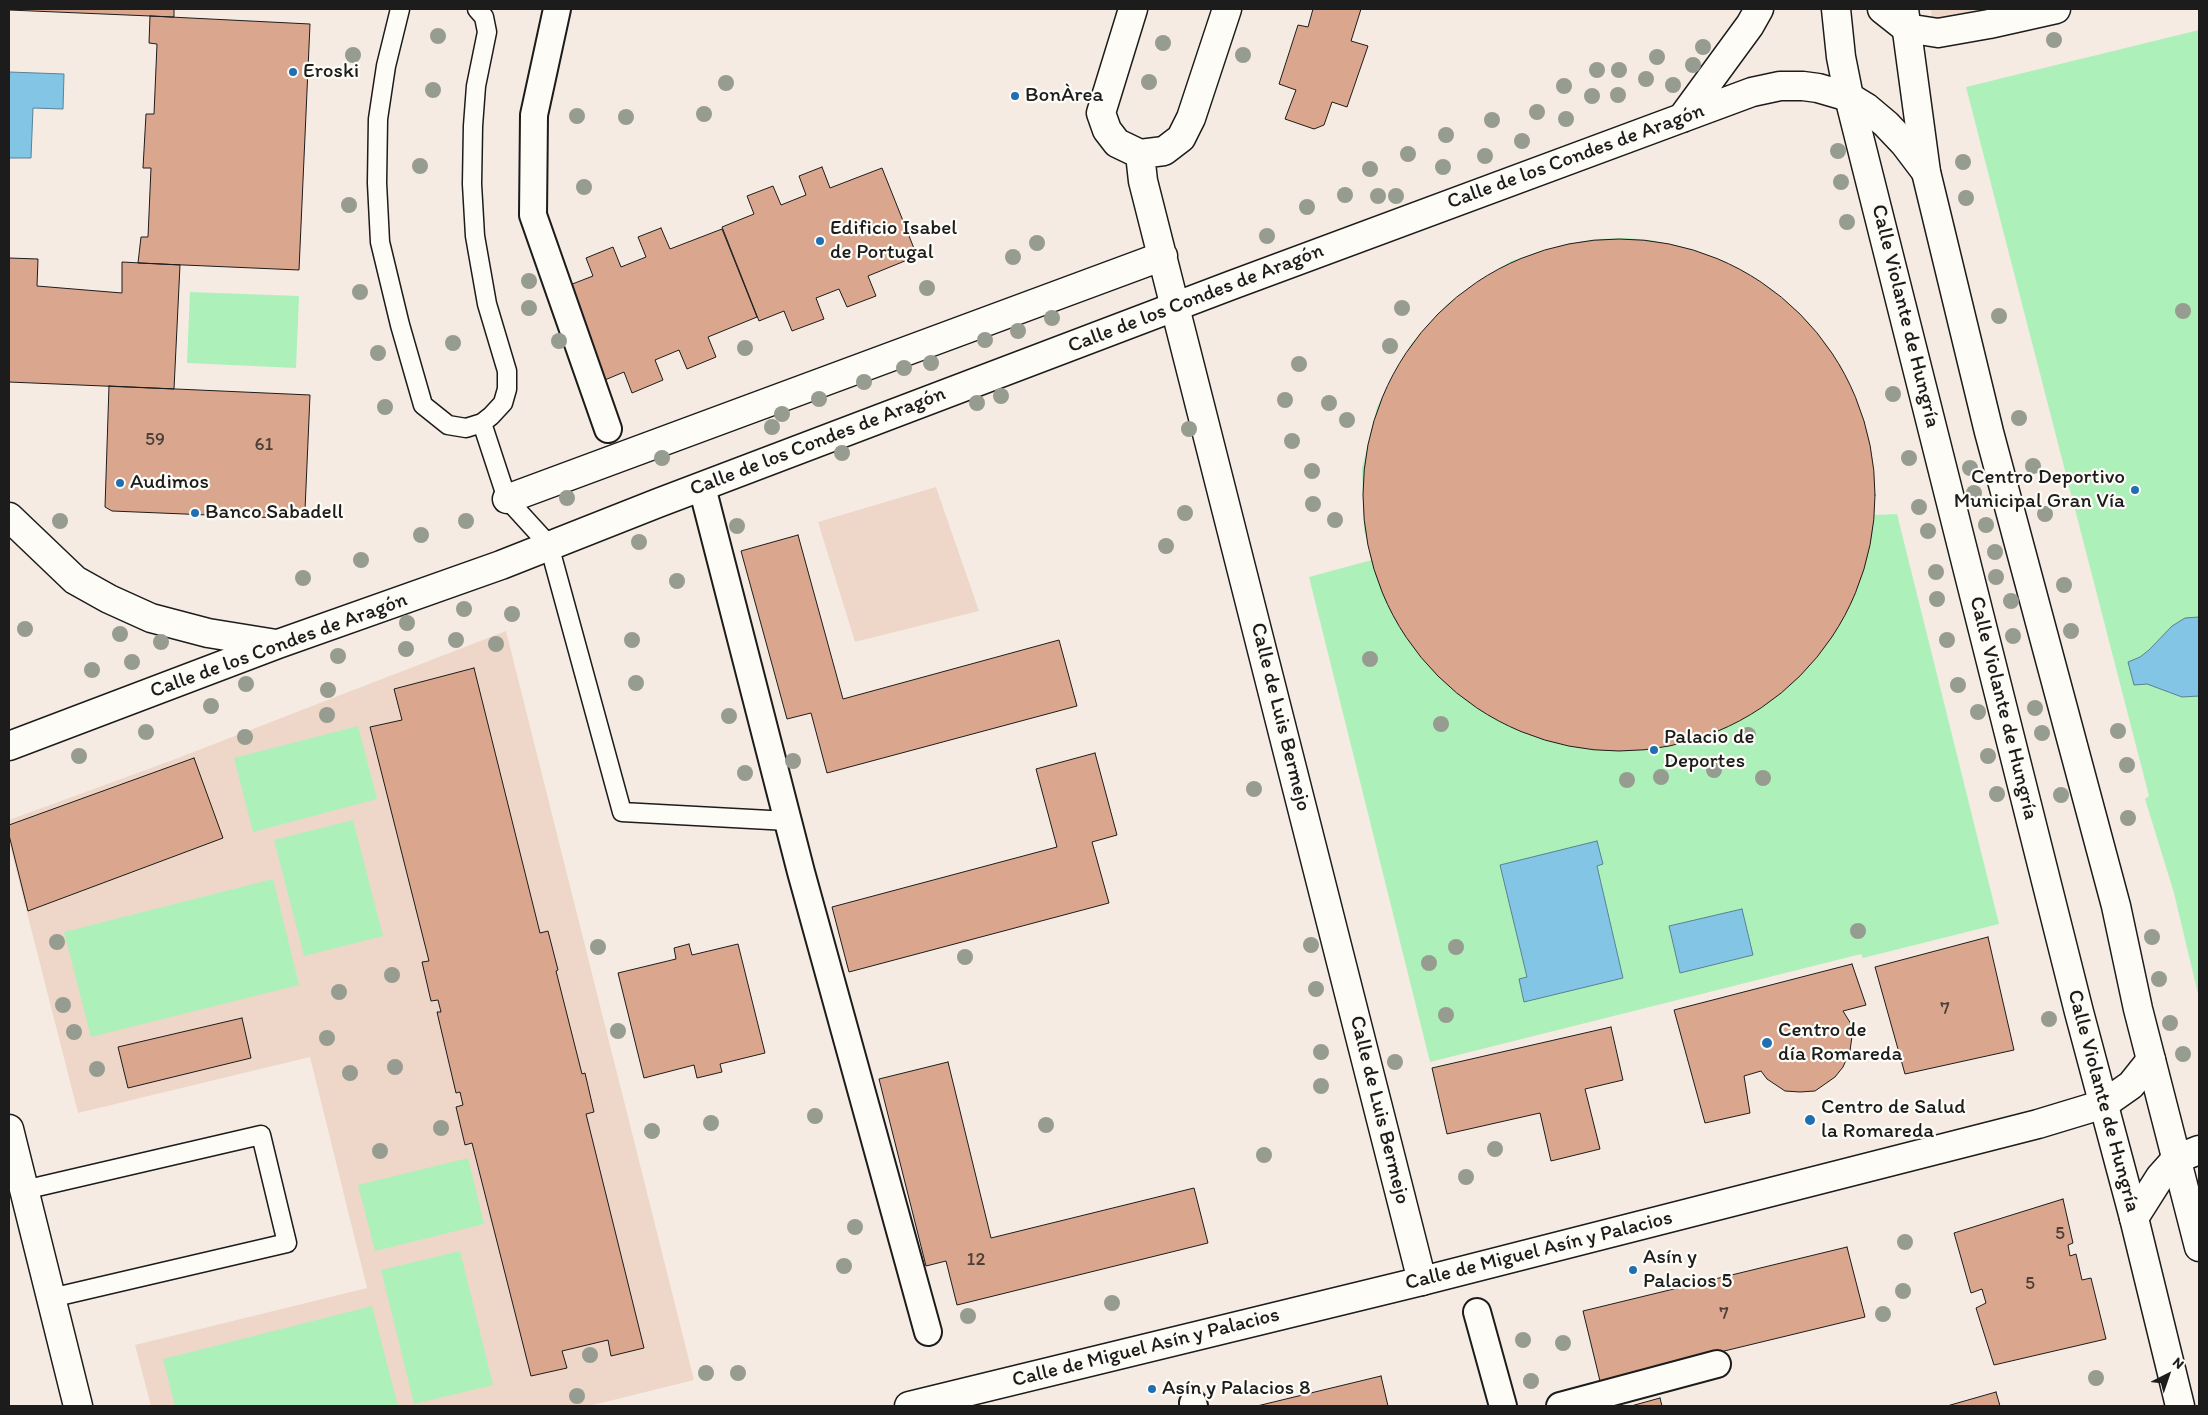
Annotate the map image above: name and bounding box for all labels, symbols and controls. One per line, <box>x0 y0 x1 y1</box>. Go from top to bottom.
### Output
place label: Eroski <box>303 59 359 85</box>
marker: Eroski <box>287 66 299 78</box>
place label: BonÀrea <box>1025 83 1103 109</box>
marker: BonÀrea <box>1009 90 1021 102</box>
street label: Calle de los Condes de Aragón <box>1444 99 1708 215</box>
street label: Calle Violante de Hungría <box>1865 202 1945 430</box>
place label: Edificio Isabel de Portugal <box>830 216 957 266</box>
marker: Edificio Isabel de Portugal <box>814 235 826 247</box>
street label: Calle de los Condes de Aragón <box>1065 239 1327 359</box>
street label: Calle de los Condes de Aragón <box>687 382 949 502</box>
house number: 59 <box>145 429 165 451</box>
house number: 61 <box>255 434 273 456</box>
place label: Centro Deportivo Municipal Gran Vía <box>1954 465 2125 515</box>
place label: Audimos <box>130 470 209 496</box>
marker: Audimos <box>114 477 126 489</box>
marker: Centro Deportivo Municipal Gran Vía <box>2129 484 2141 496</box>
place label: Banco Sabadell <box>205 500 344 526</box>
marker: Banco Sabadell <box>189 507 201 519</box>
street label: Calle de los Condes de Aragón <box>147 588 411 704</box>
street label: Calle Violante de Hungría <box>1963 594 2043 822</box>
street label: Calle de Luis Bermejo <box>1244 620 1316 814</box>
place label: Palacio de Deportes <box>1664 725 1754 775</box>
marker: Palacio de Deportes <box>1648 744 1660 756</box>
street label: Calle Violante de Hungría <box>2061 987 2145 1215</box>
house number: 7 <box>1940 998 1950 1020</box>
street label: Calle de Luis Bermejo <box>1343 1013 1415 1207</box>
place label: Centro de día Romareda <box>1778 1018 1902 1068</box>
marker: Centro de día Romareda <box>1760 1036 1774 1050</box>
place label: Centro de Salud la Romareda <box>1821 1095 1966 1145</box>
marker: Centro de Salud la Romareda <box>1803 1113 1817 1127</box>
street label: Calle de Miguel Asín y Palacios <box>1403 1206 1675 1296</box>
house number: 5 <box>2055 1223 2065 1245</box>
place label: Asín y Palacios 5 <box>1643 1245 1732 1295</box>
house number: 12 <box>967 1249 985 1271</box>
marker: Asín y Palacios 5 <box>1627 1264 1639 1276</box>
house number: 5 <box>2025 1273 2035 1295</box>
street label: Calle de Miguel Asín y Palacios <box>1010 1303 1282 1393</box>
house number: 7 <box>1719 1303 1729 1325</box>
north arrow <box>2143 1350 2193 1400</box>
text: N <box>2169 1354 2187 1373</box>
place label: Asín y Palacios 8 <box>1162 1376 1311 1402</box>
marker: Asín y Palacios 8 <box>1146 1383 1158 1395</box>

